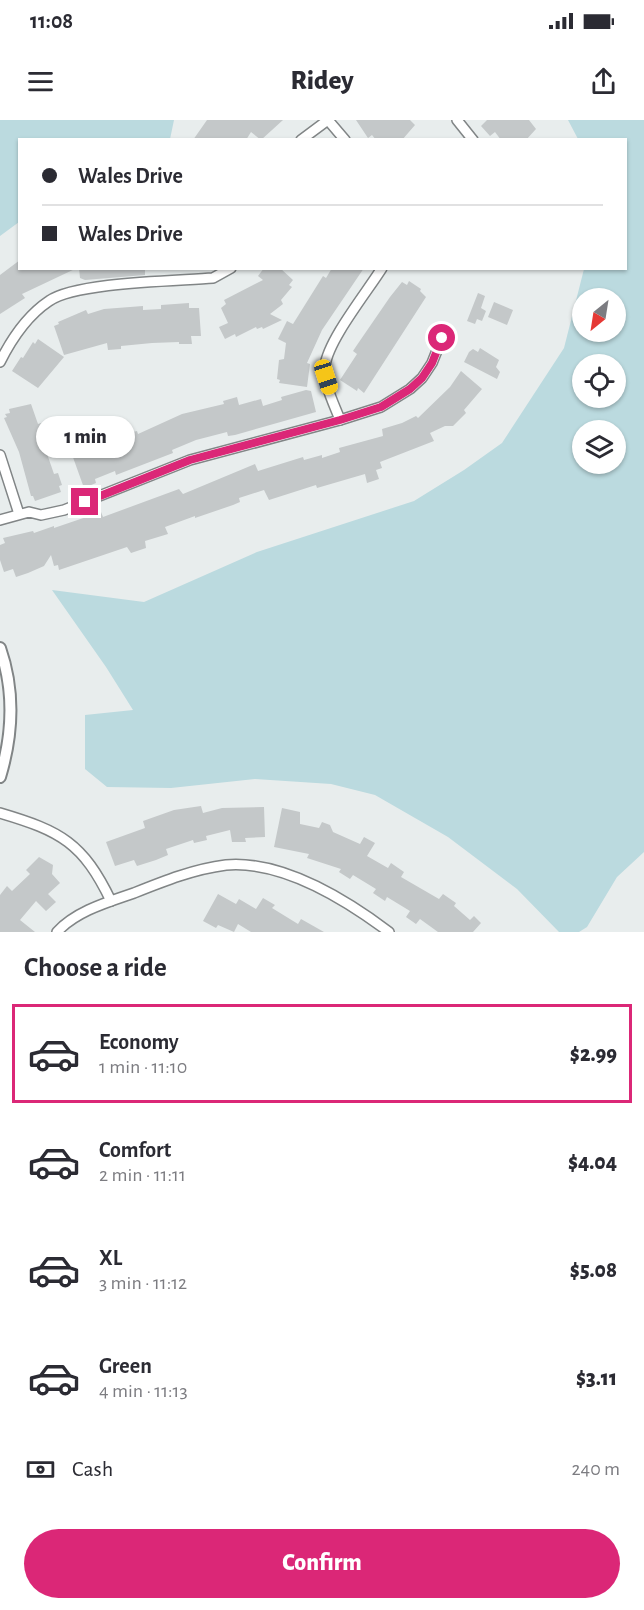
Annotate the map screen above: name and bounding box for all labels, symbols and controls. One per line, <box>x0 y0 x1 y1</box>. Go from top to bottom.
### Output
text: 11:08 <box>30 10 73 32</box>
icon: menu <box>24 65 57 98</box>
icon: share <box>587 65 620 98</box>
text: Ridey <box>290 67 354 94</box>
text: Wales Drive <box>78 165 183 187</box>
text: Wales Drive <box>78 223 183 245</box>
north arrow <box>572 288 626 342</box>
map controls <box>572 288 626 474</box>
route start <box>428 324 455 351</box>
button: locate <box>572 354 626 408</box>
car <box>312 357 340 397</box>
callout: 1 min <box>36 415 134 457</box>
button: layers <box>572 420 626 474</box>
text: 1 min <box>64 427 107 447</box>
route end <box>71 488 98 515</box>
text: Choose a ride <box>24 954 167 981</box>
icon: car <box>27 1027 81 1081</box>
text: Economy <box>99 1031 179 1053</box>
text: $2.99 <box>570 1043 617 1065</box>
text: 1 min · 11:10 <box>99 1057 187 1077</box>
icon: car <box>27 1135 81 1189</box>
text: Comfort <box>99 1139 171 1161</box>
text: $4.04 <box>568 1151 617 1173</box>
text: 2 min · 11:11 <box>99 1165 186 1185</box>
icon: car <box>27 1243 81 1297</box>
text: XL <box>99 1247 122 1269</box>
text: $5.08 <box>570 1259 617 1281</box>
text: 3 min · 11:12 <box>99 1273 187 1293</box>
icon: car <box>27 1351 81 1405</box>
text: Green <box>99 1355 152 1377</box>
text: $3.11 <box>576 1367 617 1389</box>
text: 4 min · 11:13 <box>99 1381 188 1401</box>
icon: cash <box>24 1453 57 1486</box>
text: Cash <box>72 1458 113 1480</box>
text: 240 m <box>571 1459 620 1479</box>
button: Confirm <box>24 1529 620 1598</box>

